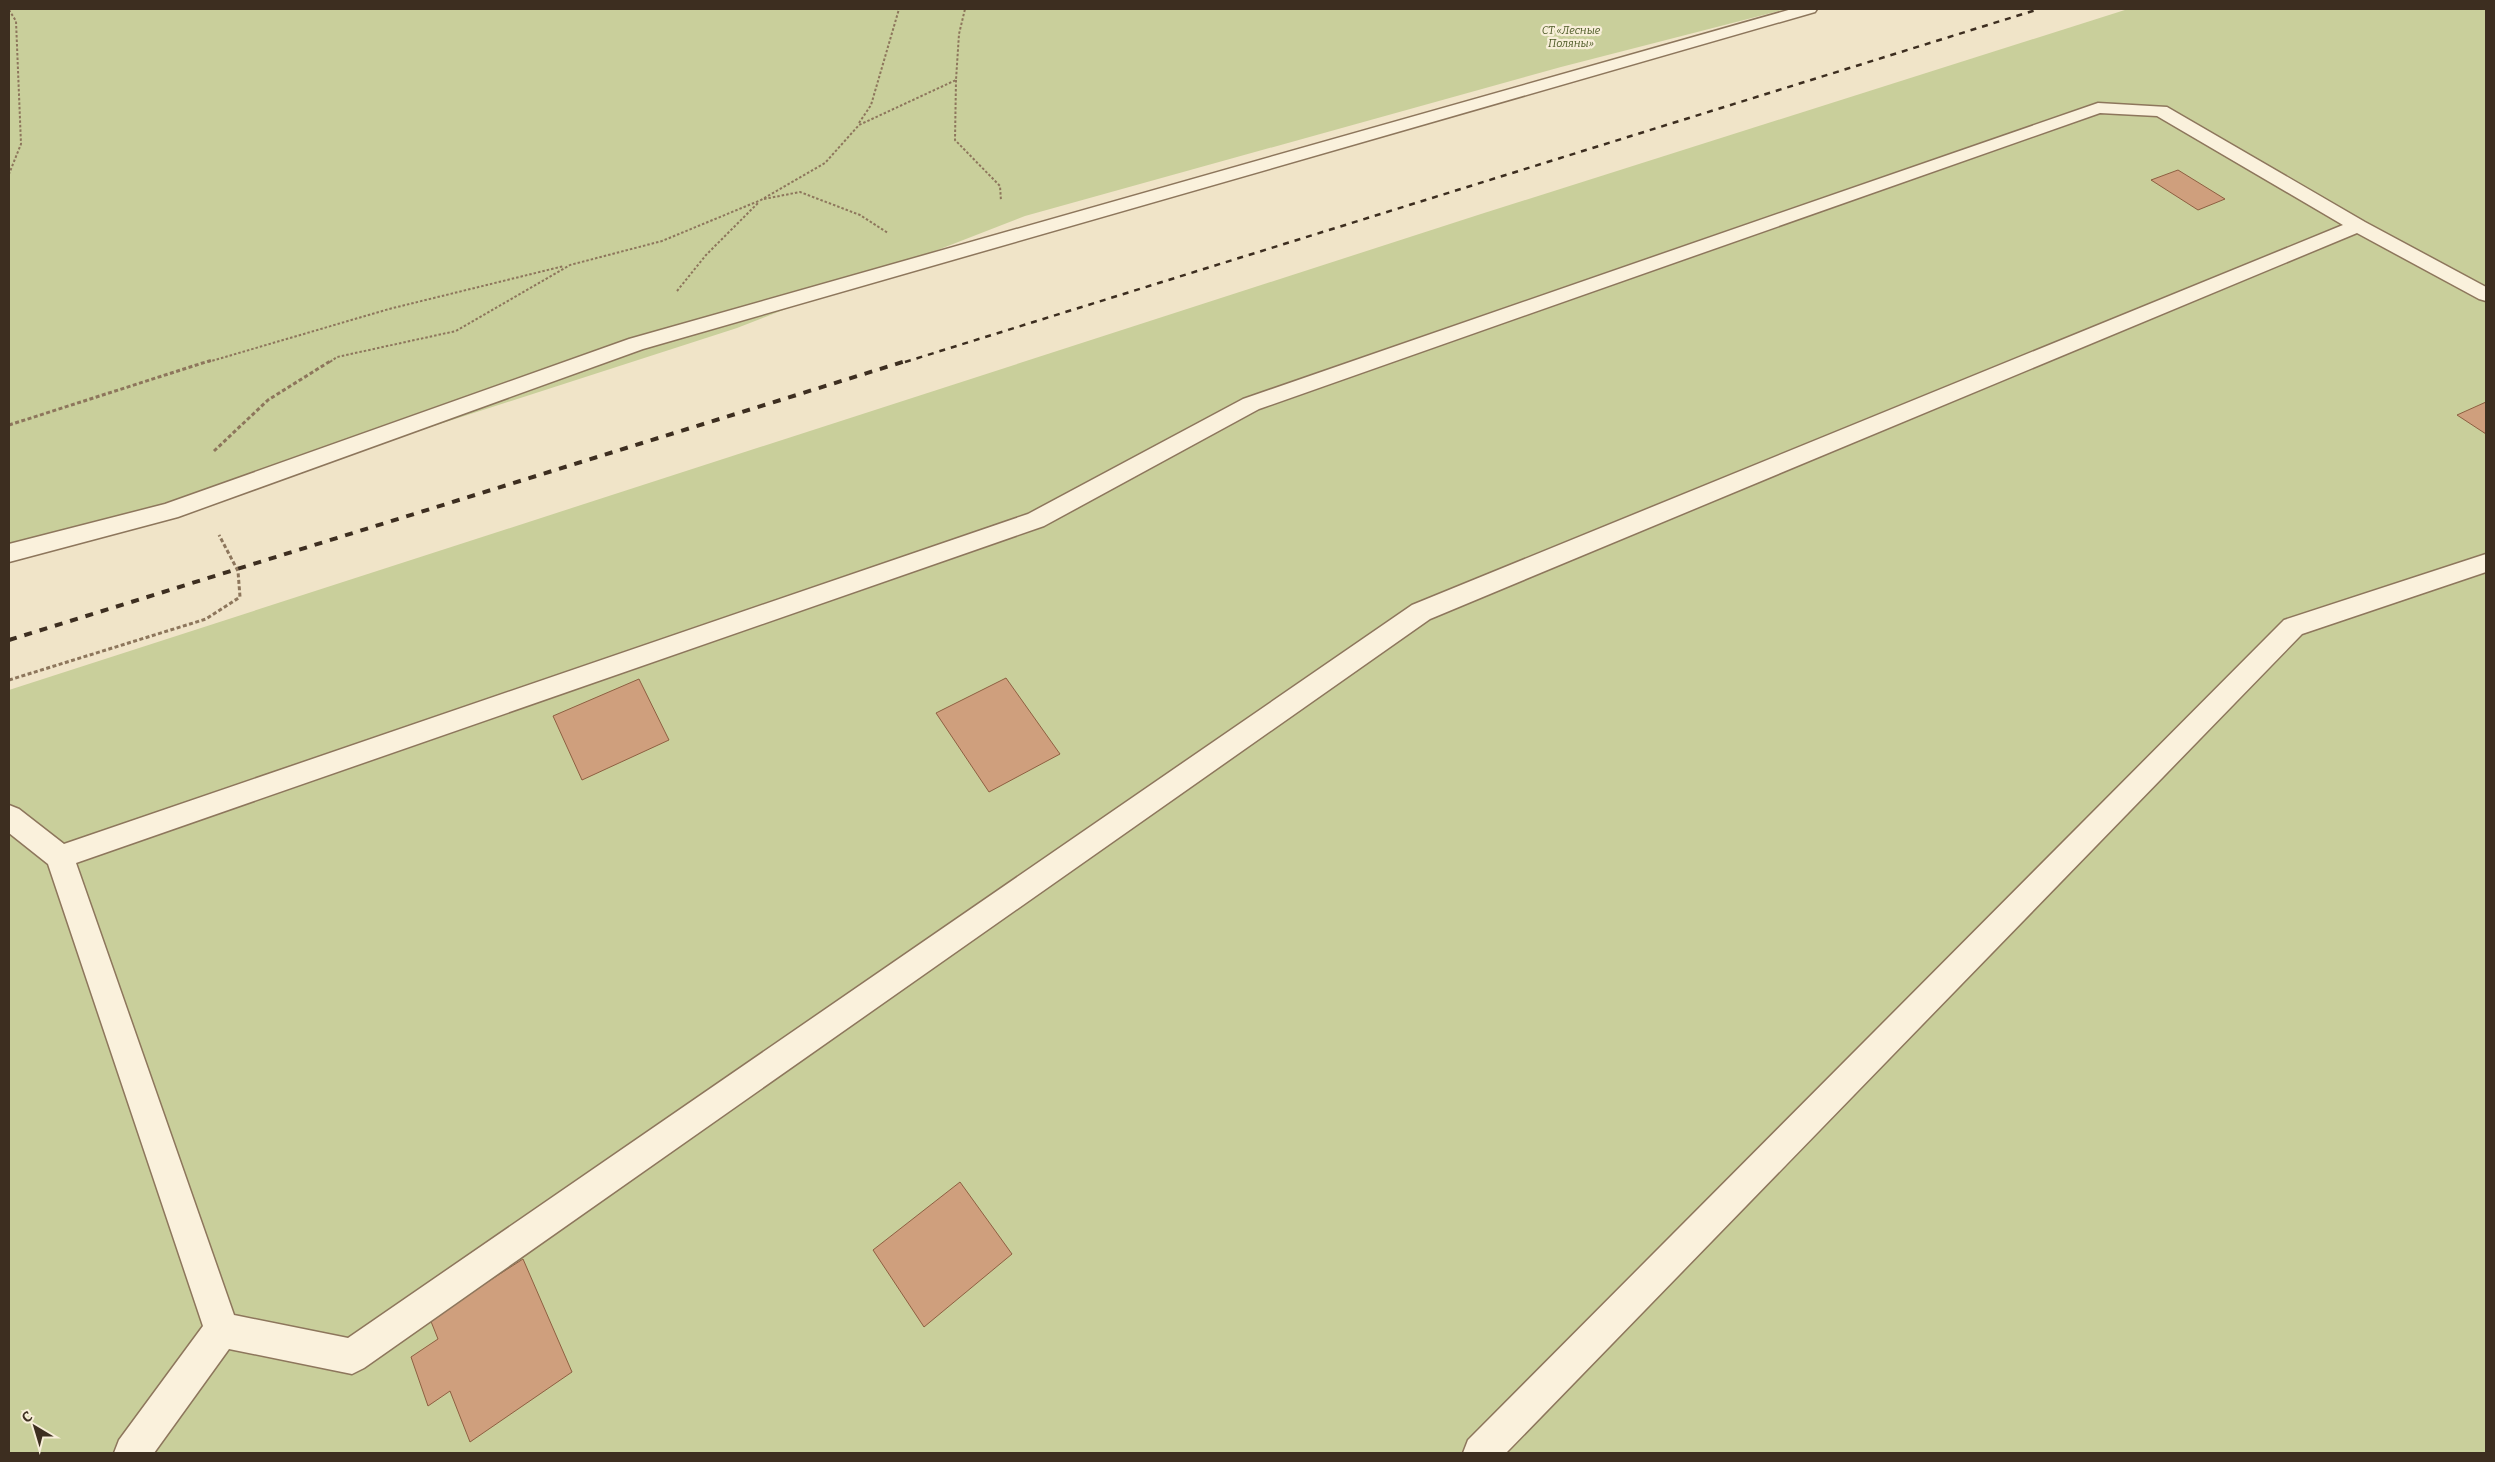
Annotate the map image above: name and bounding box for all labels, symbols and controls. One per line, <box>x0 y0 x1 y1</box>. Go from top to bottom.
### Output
park label: СТ «Лесные Поляны» <box>1542 24 1601 50</box>
north arrow <box>10 1402 60 1452</box>
text: С <box>19 1408 36 1427</box>

